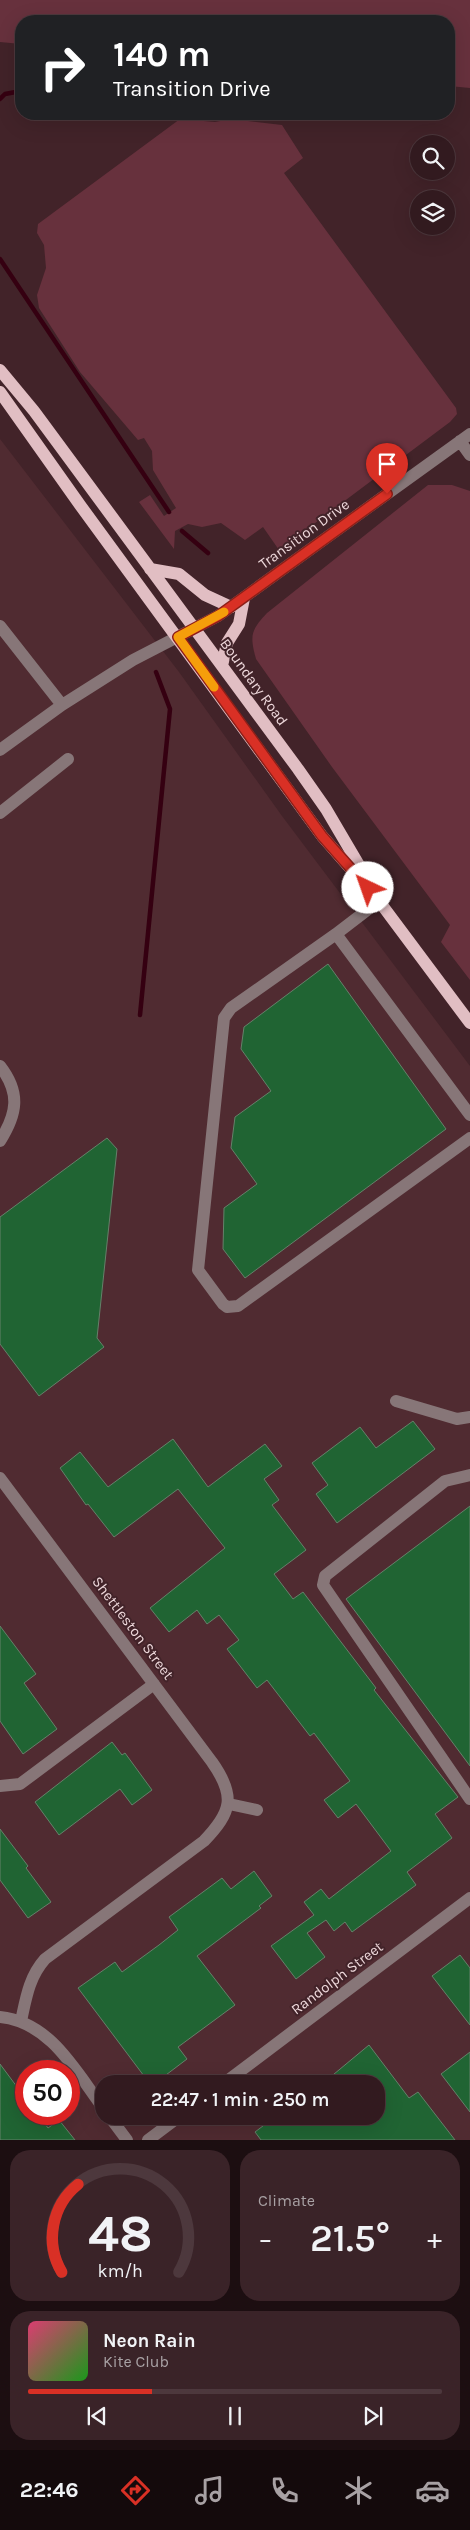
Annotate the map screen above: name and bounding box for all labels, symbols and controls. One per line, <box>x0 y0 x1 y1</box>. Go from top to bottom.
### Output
text: 140 m <box>113 34 211 75</box>
icon: right <box>30 35 95 100</box>
text: Transition Drive <box>113 76 271 102</box>
map controls <box>410 135 455 235</box>
button: search <box>410 135 455 180</box>
button: layers <box>410 190 455 235</box>
pin <box>366 443 408 494</box>
icon: arrive <box>373 450 401 478</box>
street label: Transition Drive <box>255 495 353 573</box>
street label: Boundary Road <box>216 635 292 729</box>
position arrow <box>341 861 393 913</box>
street label: Shettleston Street <box>88 1573 178 1683</box>
street label: Randolph Street <box>288 1937 387 2018</box>
speed limit sign: 50 <box>15 2060 80 2125</box>
text: 22:47 · 1 min · 250 m <box>151 2089 329 2111</box>
text: Climate <box>258 2191 315 2210</box>
text: 48 <box>88 2203 152 2264</box>
text: 21.5° <box>310 2216 390 2261</box>
text: − <box>258 2222 273 2255</box>
text: + <box>427 2222 442 2255</box>
text: km/h <box>97 2261 143 2282</box>
text: Neon Rain <box>103 2330 196 2352</box>
text: Kite Club <box>103 2352 169 2371</box>
icon: previous <box>83 2402 111 2430</box>
icon: pause <box>221 2402 249 2430</box>
icon: next <box>359 2402 387 2430</box>
icon: directions <box>118 2473 153 2508</box>
icon: music <box>192 2473 227 2508</box>
icon: phone <box>267 2473 302 2508</box>
icon: climate <box>341 2473 376 2508</box>
icon: car <box>415 2473 450 2508</box>
text: 22:46 <box>20 2477 79 2503</box>

